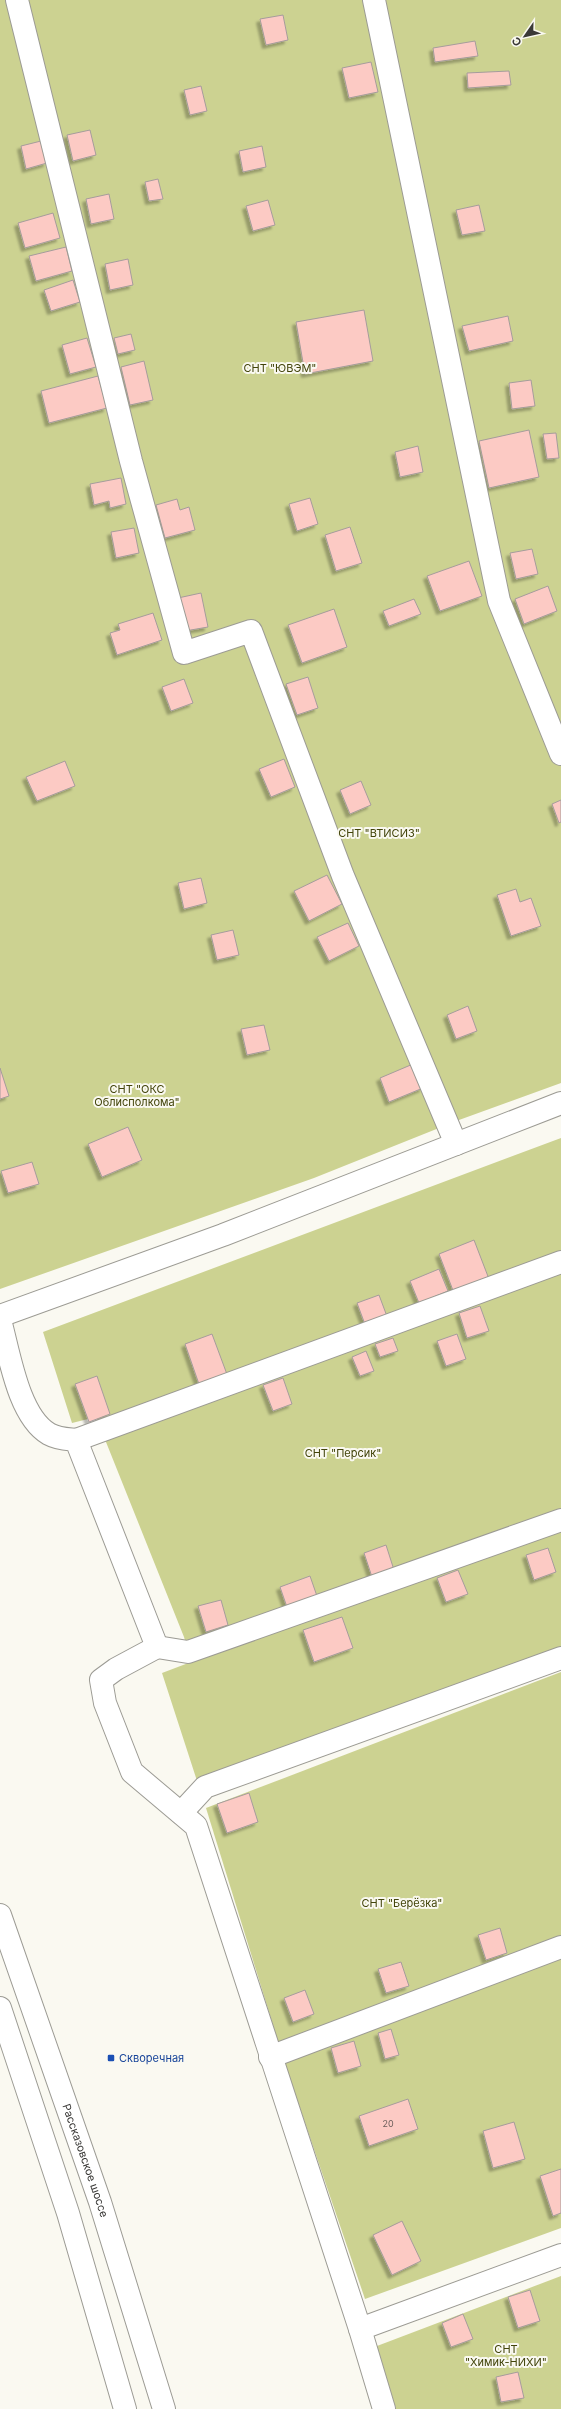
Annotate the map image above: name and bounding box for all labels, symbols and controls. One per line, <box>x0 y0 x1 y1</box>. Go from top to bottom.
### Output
north arrow <box>505 16 545 56</box>
text: С <box>509 34 525 49</box>
park label: СНТ "ЮВЭМ" <box>244 361 316 375</box>
park label: СНТ "ВТИСИЗ" <box>338 826 420 840</box>
park label: СНТ "ОКС Облисполкома" <box>94 1082 180 1109</box>
park label: СНТ "Персик" <box>305 1446 381 1460</box>
park label: СНТ "Берёзка" <box>362 1896 442 1910</box>
place label: Скворечная <box>119 2051 184 2065</box>
marker: Скворечная <box>106 2053 116 2063</box>
street label: Рассказовское шоссе <box>59 2102 111 2219</box>
house number: 20 <box>382 2118 394 2129</box>
park label: СНТ "Химик-НИХИ" <box>465 2342 547 2369</box>

